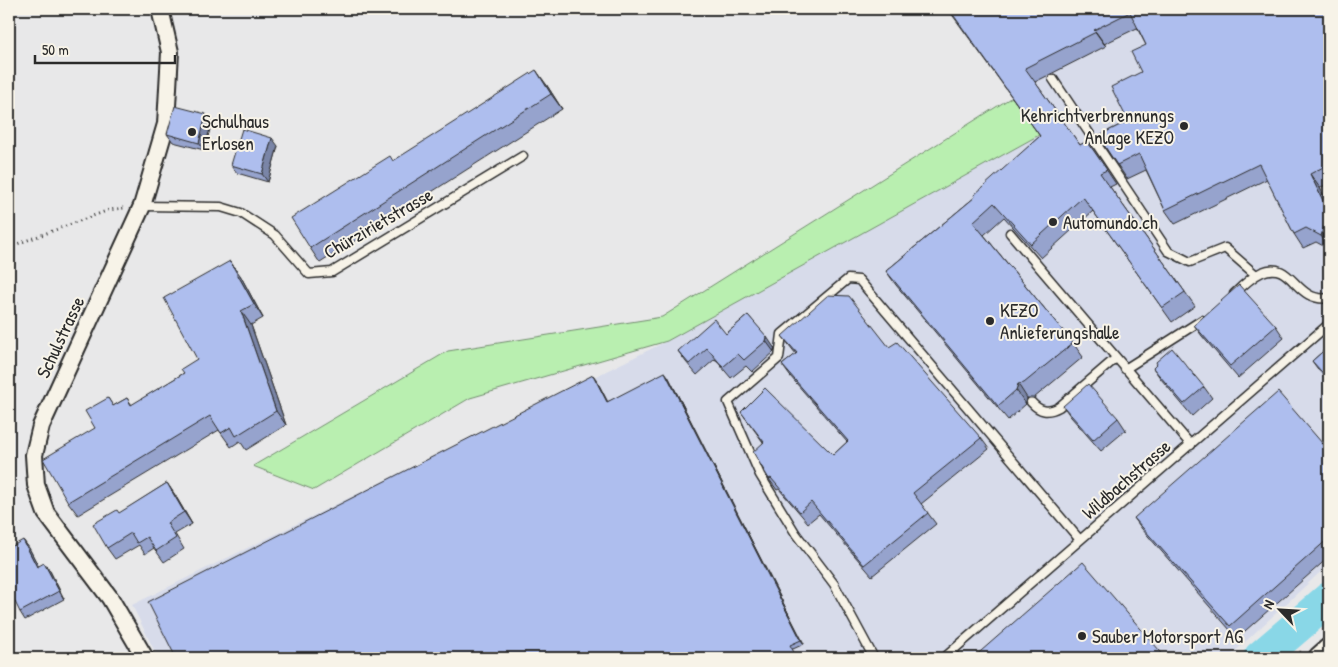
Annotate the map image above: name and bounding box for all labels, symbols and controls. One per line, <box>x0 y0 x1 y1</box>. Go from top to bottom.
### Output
scale bar <box>35 32 175 64</box>
text: 50 m <box>42 39 69 60</box>
place label: Kehrichtverbrennungs Anlage KEZO <box>1021 102 1174 150</box>
place label: Schulhaus Erlosen <box>202 108 269 156</box>
marker: Kehrichtverbrennungs Anlage KEZO <box>1178 120 1190 132</box>
marker: Schulhaus Erlosen <box>186 126 198 138</box>
street label: Chürzirietstrasse <box>319 181 438 265</box>
place label: Automundo.ch <box>1063 209 1158 235</box>
marker: Automundo.ch <box>1047 216 1059 228</box>
street label: Schulstrasse <box>30 291 90 382</box>
place label: KEZO Anlieferungshalle <box>1000 297 1120 345</box>
marker: KEZO Anlieferungshalle <box>984 315 996 327</box>
street label: Wildbachstrasse <box>1076 433 1176 525</box>
north arrow <box>1256 584 1306 634</box>
text: N <box>1258 596 1278 612</box>
place label: Sauber Motorsport AG <box>1092 623 1243 649</box>
marker: Sauber Motorsport AG <box>1076 630 1088 642</box>

